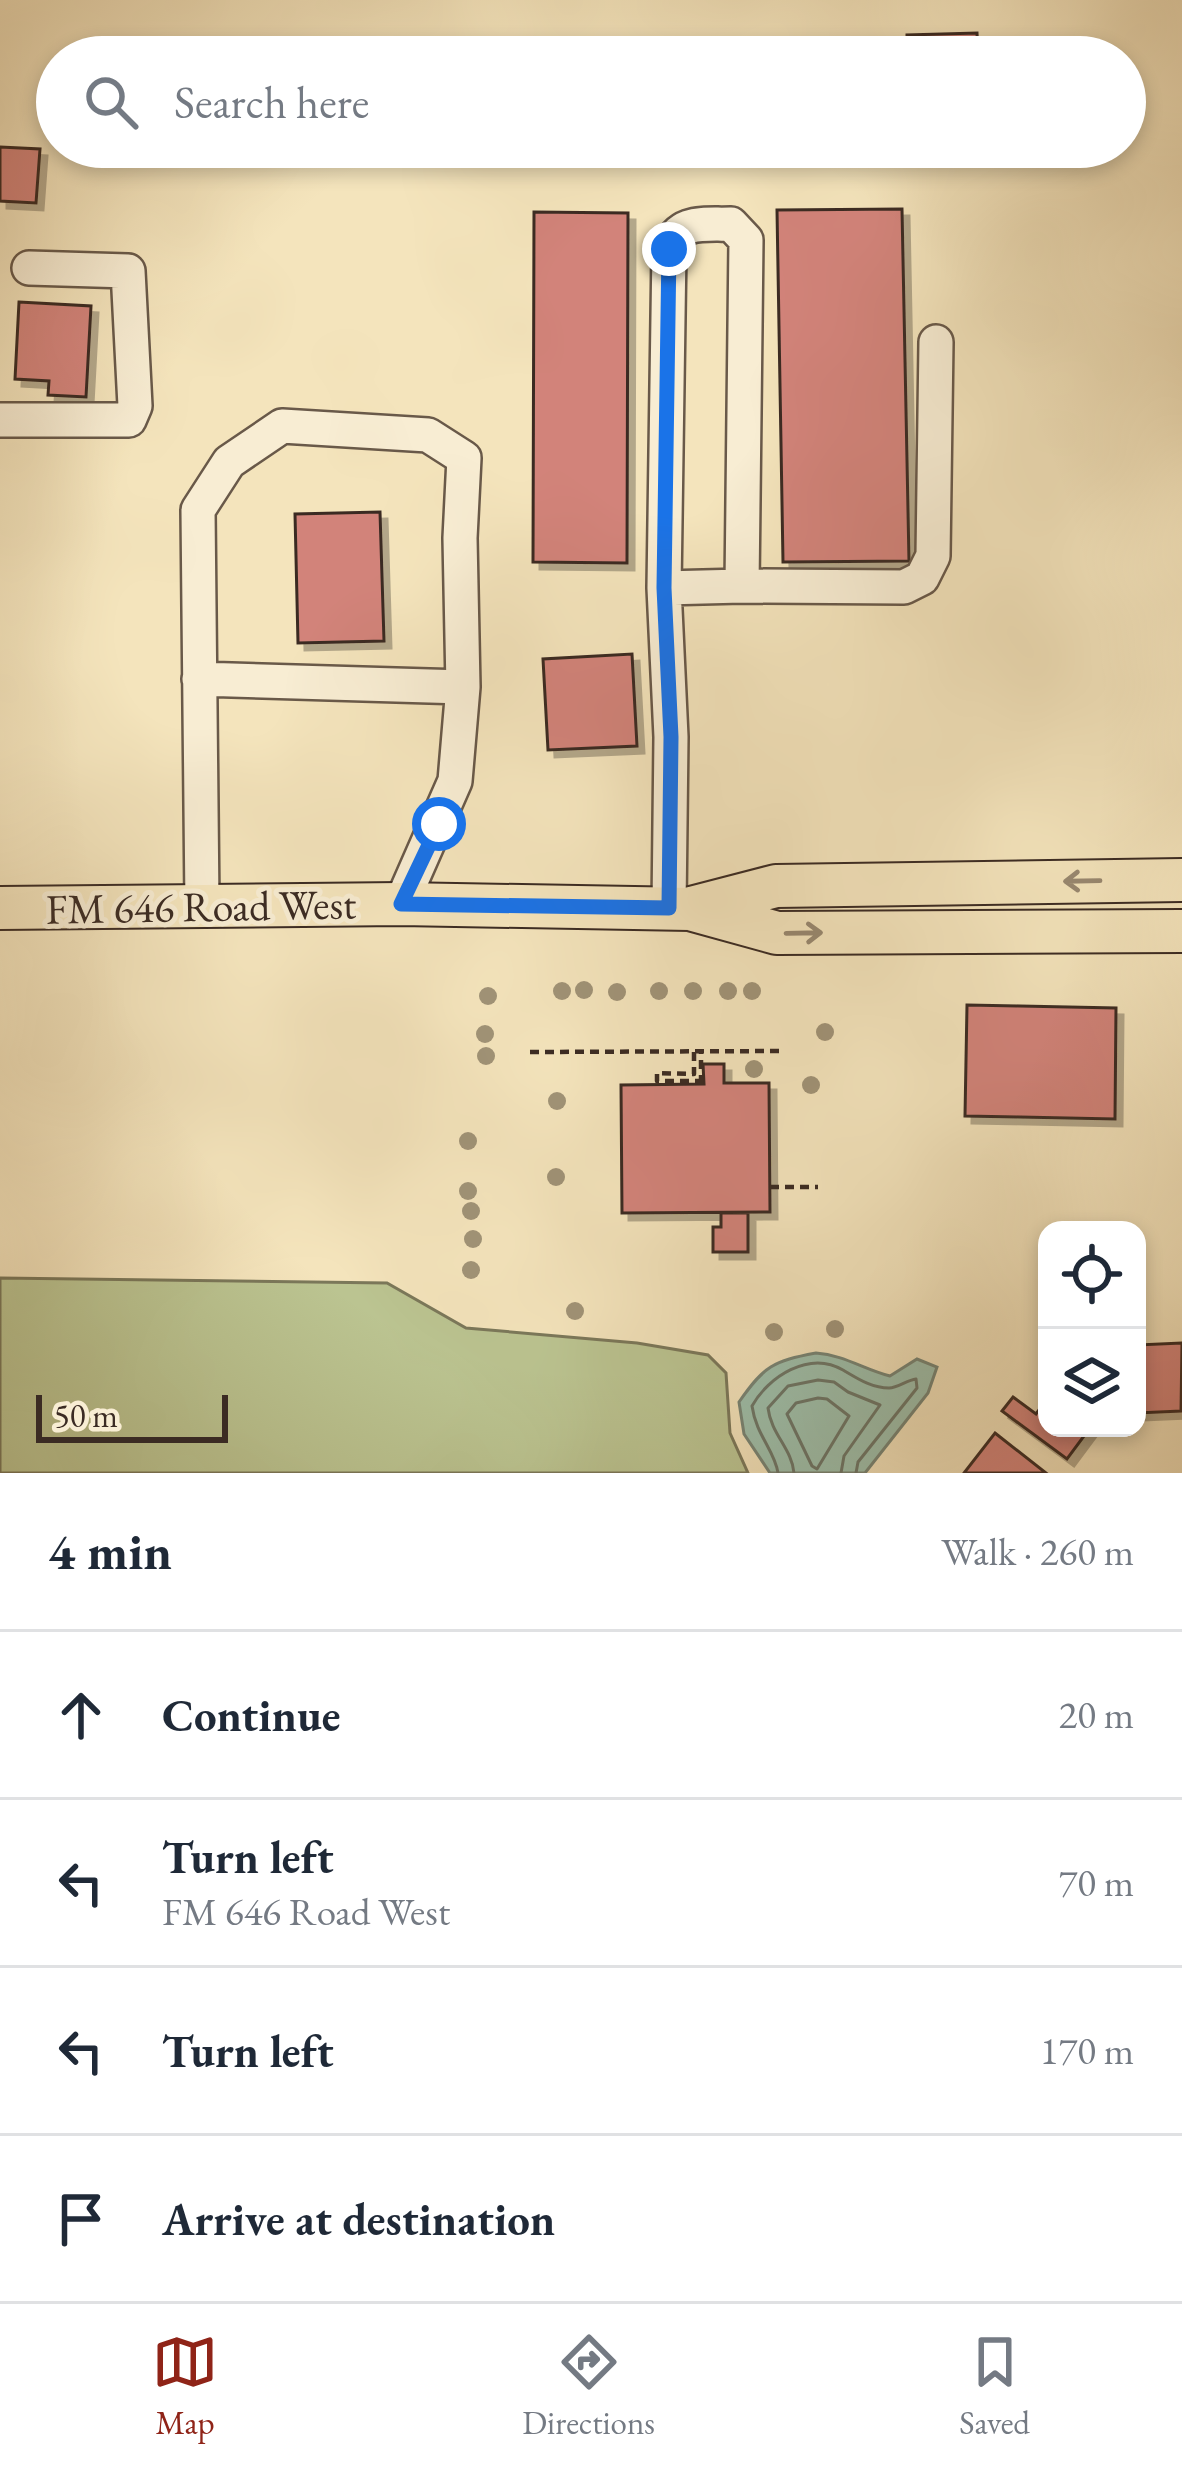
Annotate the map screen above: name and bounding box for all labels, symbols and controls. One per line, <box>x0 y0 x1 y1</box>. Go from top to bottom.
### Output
search box <box>36 36 1146 168</box>
icon: search <box>78 69 144 135</box>
text: Search here <box>174 73 369 131</box>
route end <box>642 222 696 276</box>
route start <box>412 797 466 851</box>
one-way arrow <box>1063 870 1102 892</box>
street label: FM 646 Road West <box>45 876 357 937</box>
one-way arrow <box>784 921 823 944</box>
map controls <box>1038 1221 1146 1437</box>
button: locate <box>1038 1221 1146 1329</box>
button: layers <box>1038 1329 1146 1437</box>
scale bar <box>36 1389 228 1442</box>
text: 50 m <box>54 1394 118 1437</box>
text: 4 min <box>48 1518 172 1584</box>
text: Walk · 260 m <box>941 1526 1134 1577</box>
icon: ahead <box>48 1682 114 1748</box>
text: Continue <box>162 1686 340 1744</box>
text: 20 m <box>1058 1689 1134 1740</box>
text: Turn left <box>162 1828 334 1886</box>
icon: left <box>48 1850 114 1916</box>
text: 70 m <box>1058 1857 1134 1908</box>
text: FM 646 Road West <box>162 1886 450 1937</box>
icon: left <box>48 2018 114 2084</box>
text: Turn left <box>162 2022 334 2080</box>
text: 170 m <box>1040 2025 1134 2076</box>
icon: arrive <box>48 2186 114 2252</box>
text: Arrive at destination <box>162 2190 555 2248</box>
tab: Map <box>152 2329 218 2444</box>
tab: Directions <box>522 2329 655 2444</box>
tab: Saved <box>959 2329 1030 2444</box>

